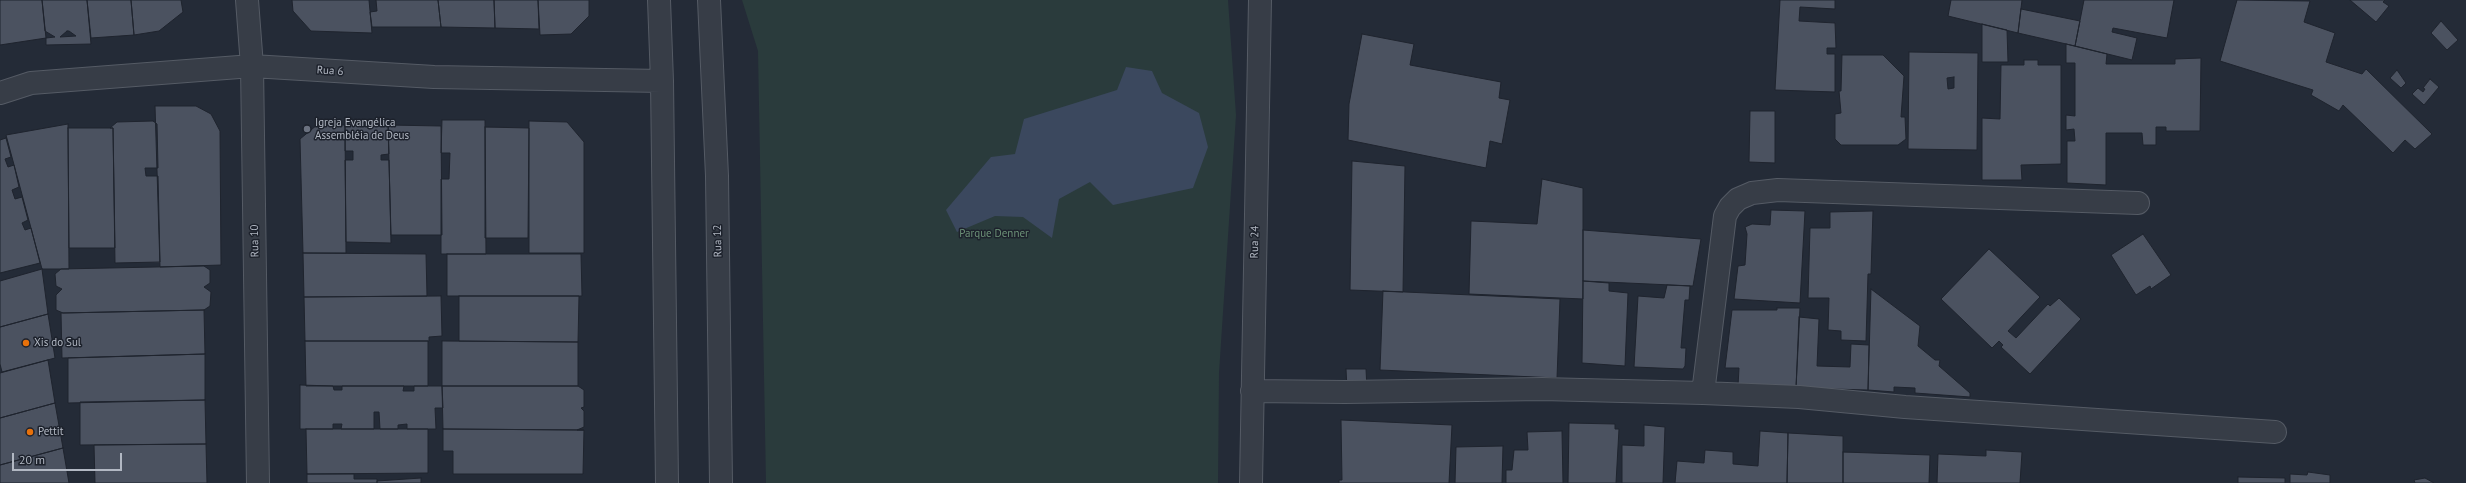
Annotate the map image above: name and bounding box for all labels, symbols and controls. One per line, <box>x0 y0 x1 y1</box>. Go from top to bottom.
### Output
street label: Rua 6 <box>316 63 344 79</box>
place label: Igreja Evangélica Assembléia de Deus <box>315 116 409 142</box>
marker: Igreja Evangélica Assembléia de Deus <box>302 124 312 134</box>
street label: Rua 10 <box>248 225 262 257</box>
street label: Rua 12 <box>711 225 725 257</box>
street label: Rua 24 <box>1248 226 1262 258</box>
park label: Parque Denner <box>959 227 1029 241</box>
place label: Xis do Sul <box>34 336 81 350</box>
marker: Xis do Sul <box>21 338 31 348</box>
place label: Pettit <box>38 425 63 439</box>
marker: Pettit <box>25 427 35 437</box>
scale bar <box>14 445 124 471</box>
text: 20 m <box>19 452 45 467</box>

